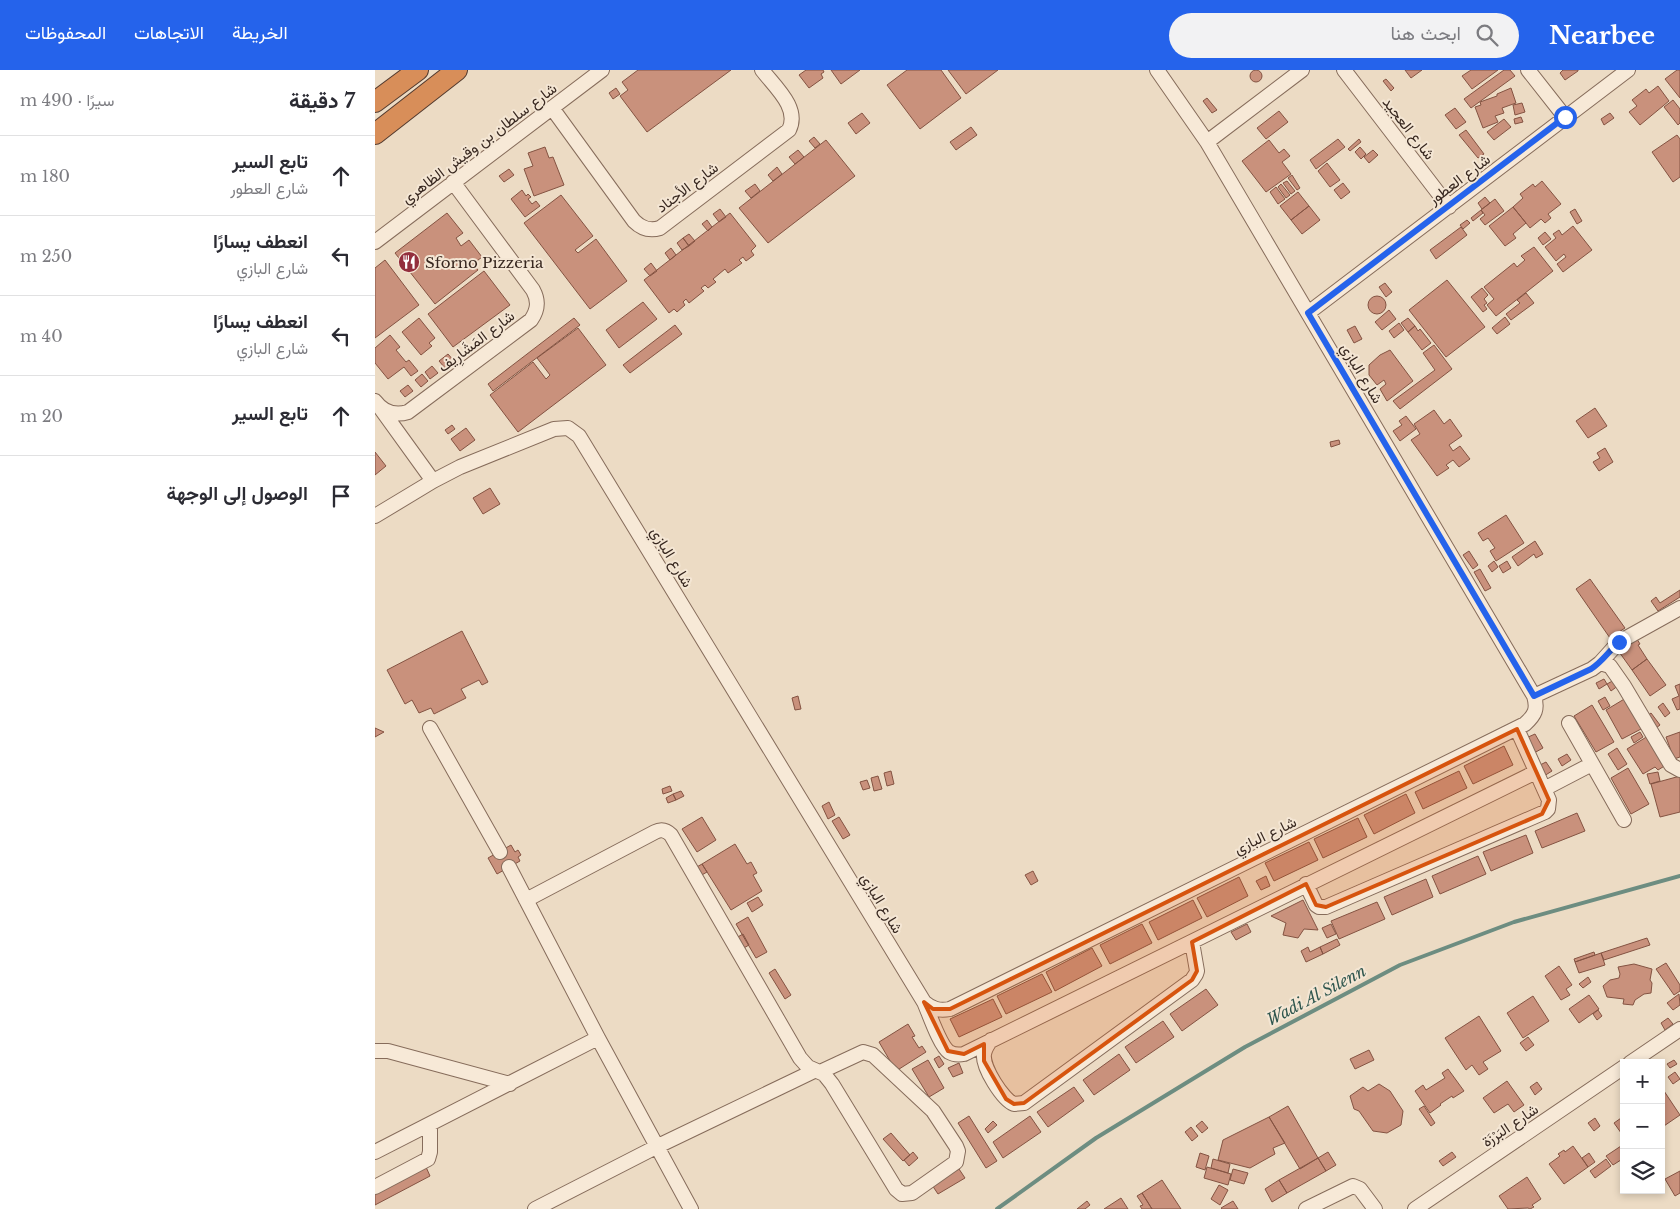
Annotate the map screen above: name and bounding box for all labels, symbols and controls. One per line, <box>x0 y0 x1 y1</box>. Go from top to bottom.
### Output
search box <box>1169 13 1519 58</box>
icon: search <box>1473 21 1501 49</box>
text: Nearbee <box>1549 21 1655 50</box>
text: المحفوظات <box>25 22 106 44</box>
text: الاتجاهات <box>134 22 204 44</box>
text: الخريطة <box>232 22 288 44</box>
text: ابحث هنا <box>1390 22 1461 45</box>
street label: شارع سلطان بن وقيش الظاهري <box>398 78 563 211</box>
text: 7 دقيقة <box>289 88 355 114</box>
text: سيرًا · 490 m <box>20 90 114 110</box>
street label: شارع العجيد <box>1377 93 1440 165</box>
route start <box>1554 106 1577 129</box>
street label: شارع العطور <box>1423 149 1495 211</box>
text: تابع السير <box>232 150 308 173</box>
street label: شارع الأجناد <box>652 157 723 218</box>
icon: ahead <box>327 162 355 190</box>
text: 180 m <box>20 166 70 186</box>
text: شارع العطور <box>230 178 308 198</box>
text: انعطف يسارًا <box>213 230 308 253</box>
icon: left <box>327 242 355 270</box>
text: 250 m <box>20 246 72 266</box>
restaurant icon: Sforno Pizzeria <box>397 250 421 274</box>
place label: Sforno Pizzeria <box>425 253 544 272</box>
text: شارع البازي <box>236 258 308 278</box>
street label: شارع المَشَارِيف <box>434 306 520 378</box>
text: انعطف يسارًا <box>213 310 308 333</box>
icon: left <box>327 322 355 350</box>
text: 40 m <box>20 326 63 346</box>
text: شارع البازي <box>236 338 308 358</box>
street label: شارع البازي <box>1333 339 1388 409</box>
text: تابع السير <box>232 402 308 425</box>
icon: ahead <box>327 402 355 430</box>
text: 20 m <box>20 406 63 426</box>
text: الوصول إلى الوجهة <box>167 482 308 505</box>
icon: arrive <box>327 482 355 510</box>
street label: شارع البازي <box>643 523 698 593</box>
route end <box>1608 631 1631 654</box>
street label: شارع البازي <box>1231 812 1301 862</box>
street label: شارع البازي <box>853 869 908 939</box>
water label: Wadi Al Silenn <box>1263 960 1369 1030</box>
map controls <box>1620 1059 1665 1194</box>
button: + <box>1620 1059 1665 1104</box>
street label: شارع البَرْزَة <box>1478 1099 1543 1152</box>
button: − <box>1620 1104 1665 1149</box>
button: layers <box>1620 1149 1665 1194</box>

